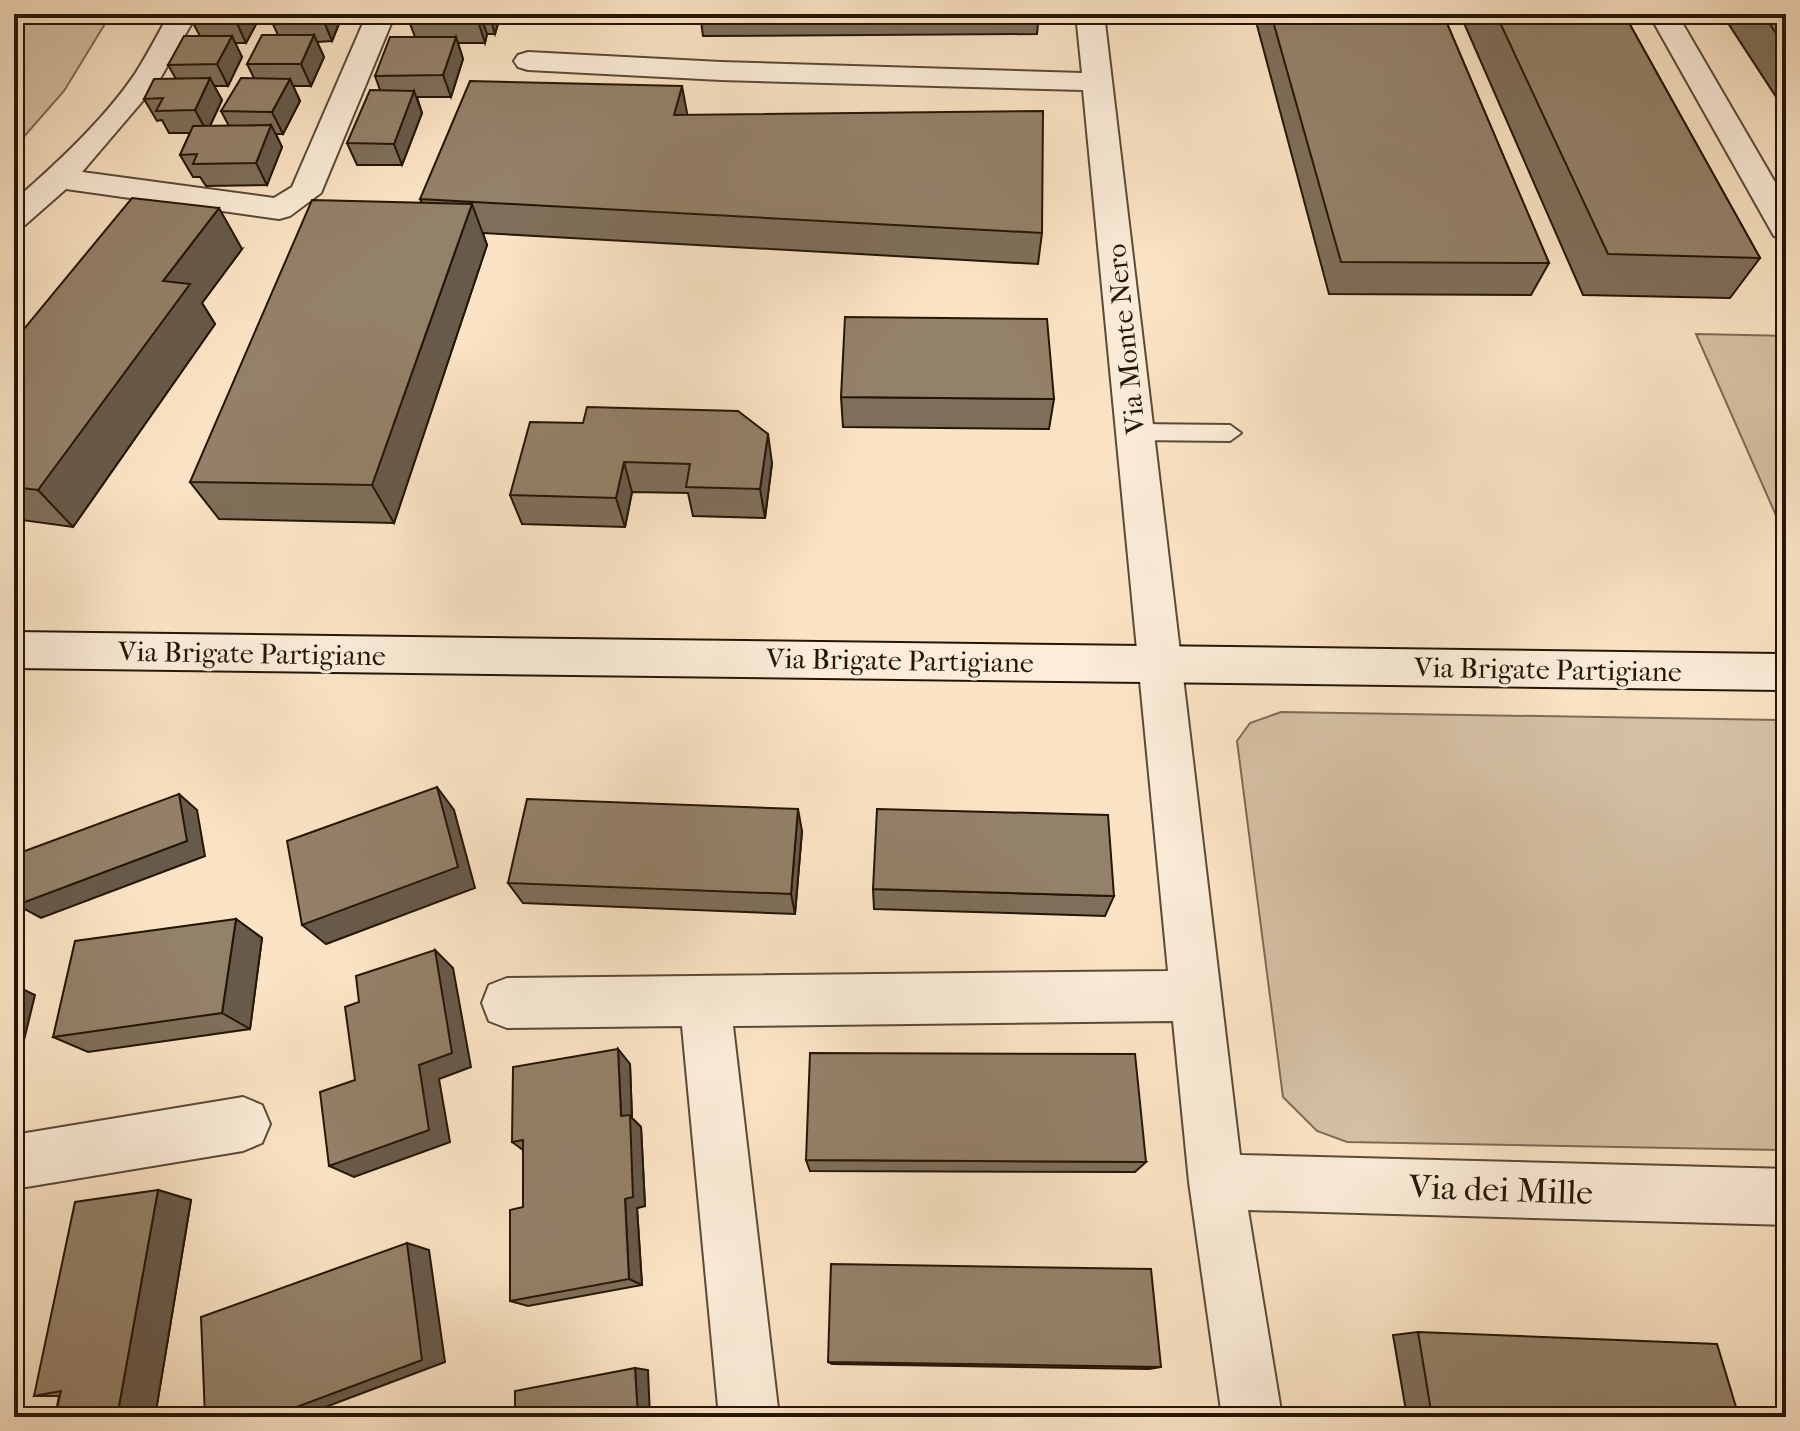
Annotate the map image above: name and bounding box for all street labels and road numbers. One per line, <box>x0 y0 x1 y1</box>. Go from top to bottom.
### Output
street label: Via Monte Nero <box>1099 242 1152 437</box>
street label: Via Brigate Partigiane <box>117 635 386 672</box>
street label: Via Brigate Partigiane <box>765 642 1034 679</box>
street label: Via Brigate Partigiane <box>1413 651 1682 688</box>
street label: Via dei Mille <box>1407 1167 1594 1213</box>

